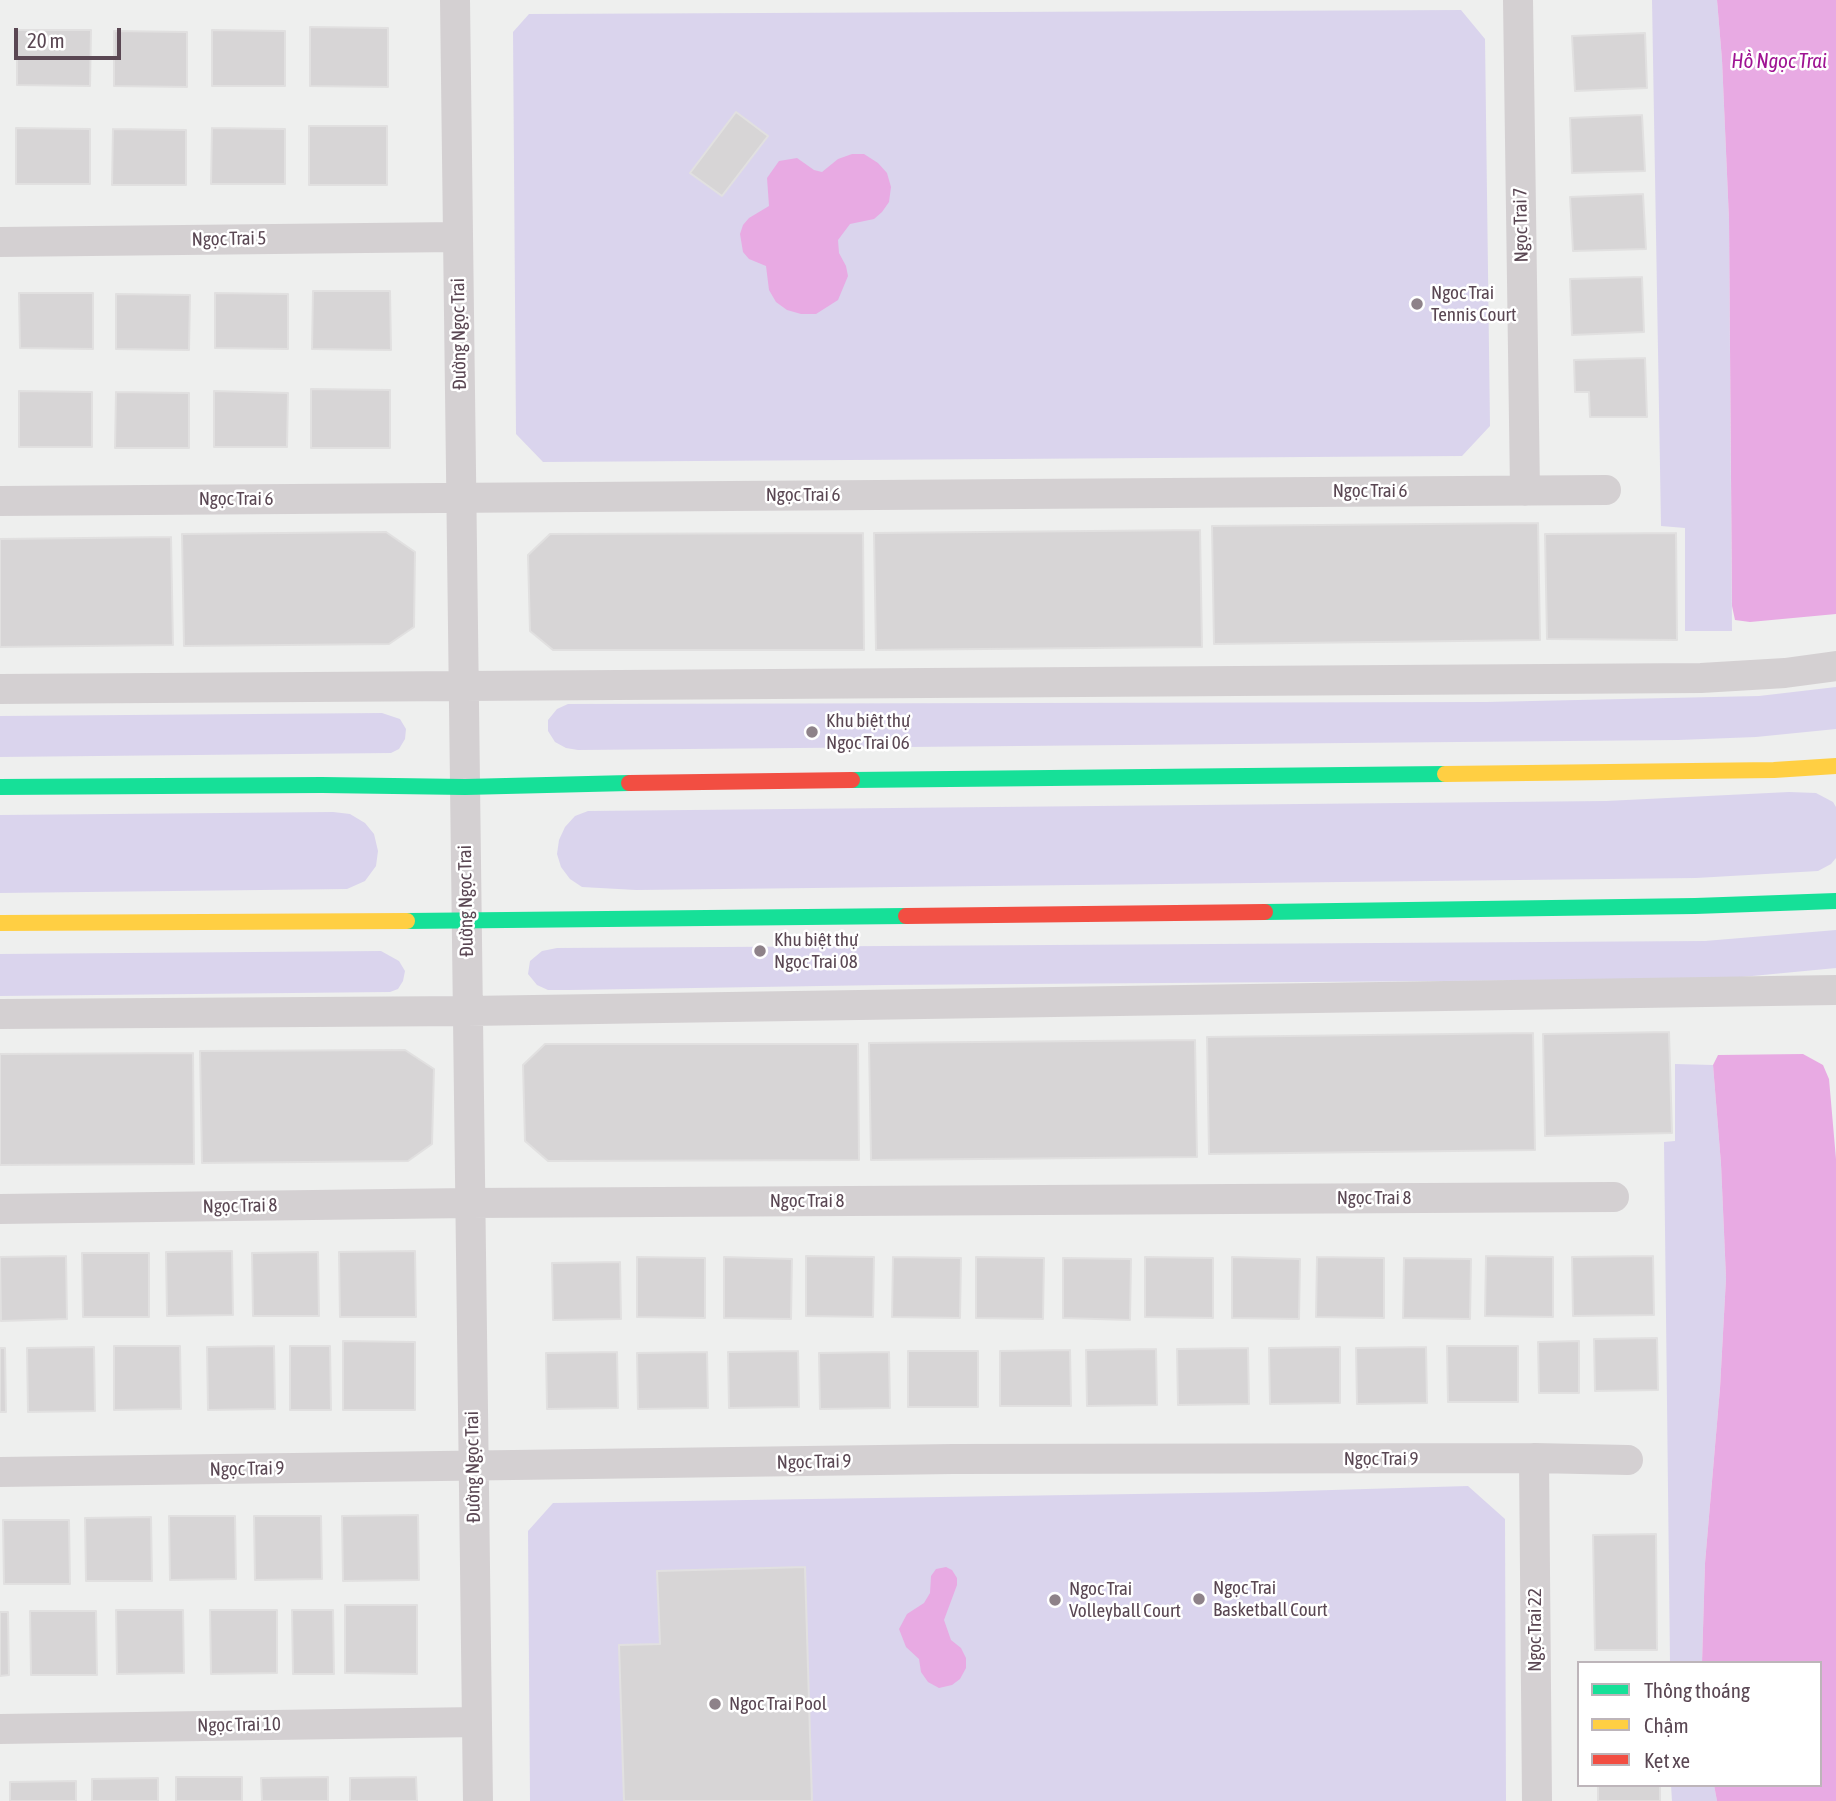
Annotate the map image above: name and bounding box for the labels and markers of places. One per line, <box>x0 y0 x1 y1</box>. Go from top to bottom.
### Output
place label: Ngoc Trai Tennis Court <box>1431 282 1516 326</box>
marker: Ngoc Trai Tennis Court <box>1409 296 1425 312</box>
place label: Khu biệt thự Ngọc Trai 06 <box>826 710 910 754</box>
marker: Khu biệt thự Ngọc Trai 06 <box>804 724 820 740</box>
place label: Khu biệt thự Ngọc Trai 08 <box>774 929 858 973</box>
marker: Khu biệt thự Ngọc Trai 08 <box>752 943 768 959</box>
place label: Ngọc Trai Basketball Court <box>1213 1577 1328 1621</box>
place label: Ngoc Trai Volleyball Court <box>1069 1578 1181 1622</box>
marker: Ngọc Trai Basketball Court <box>1191 1591 1207 1607</box>
marker: Ngoc Trai Volleyball Court <box>1047 1592 1063 1608</box>
place label: Ngoc Trai Pool <box>729 1693 827 1715</box>
marker: Ngoc Trai Pool <box>707 1696 723 1712</box>

